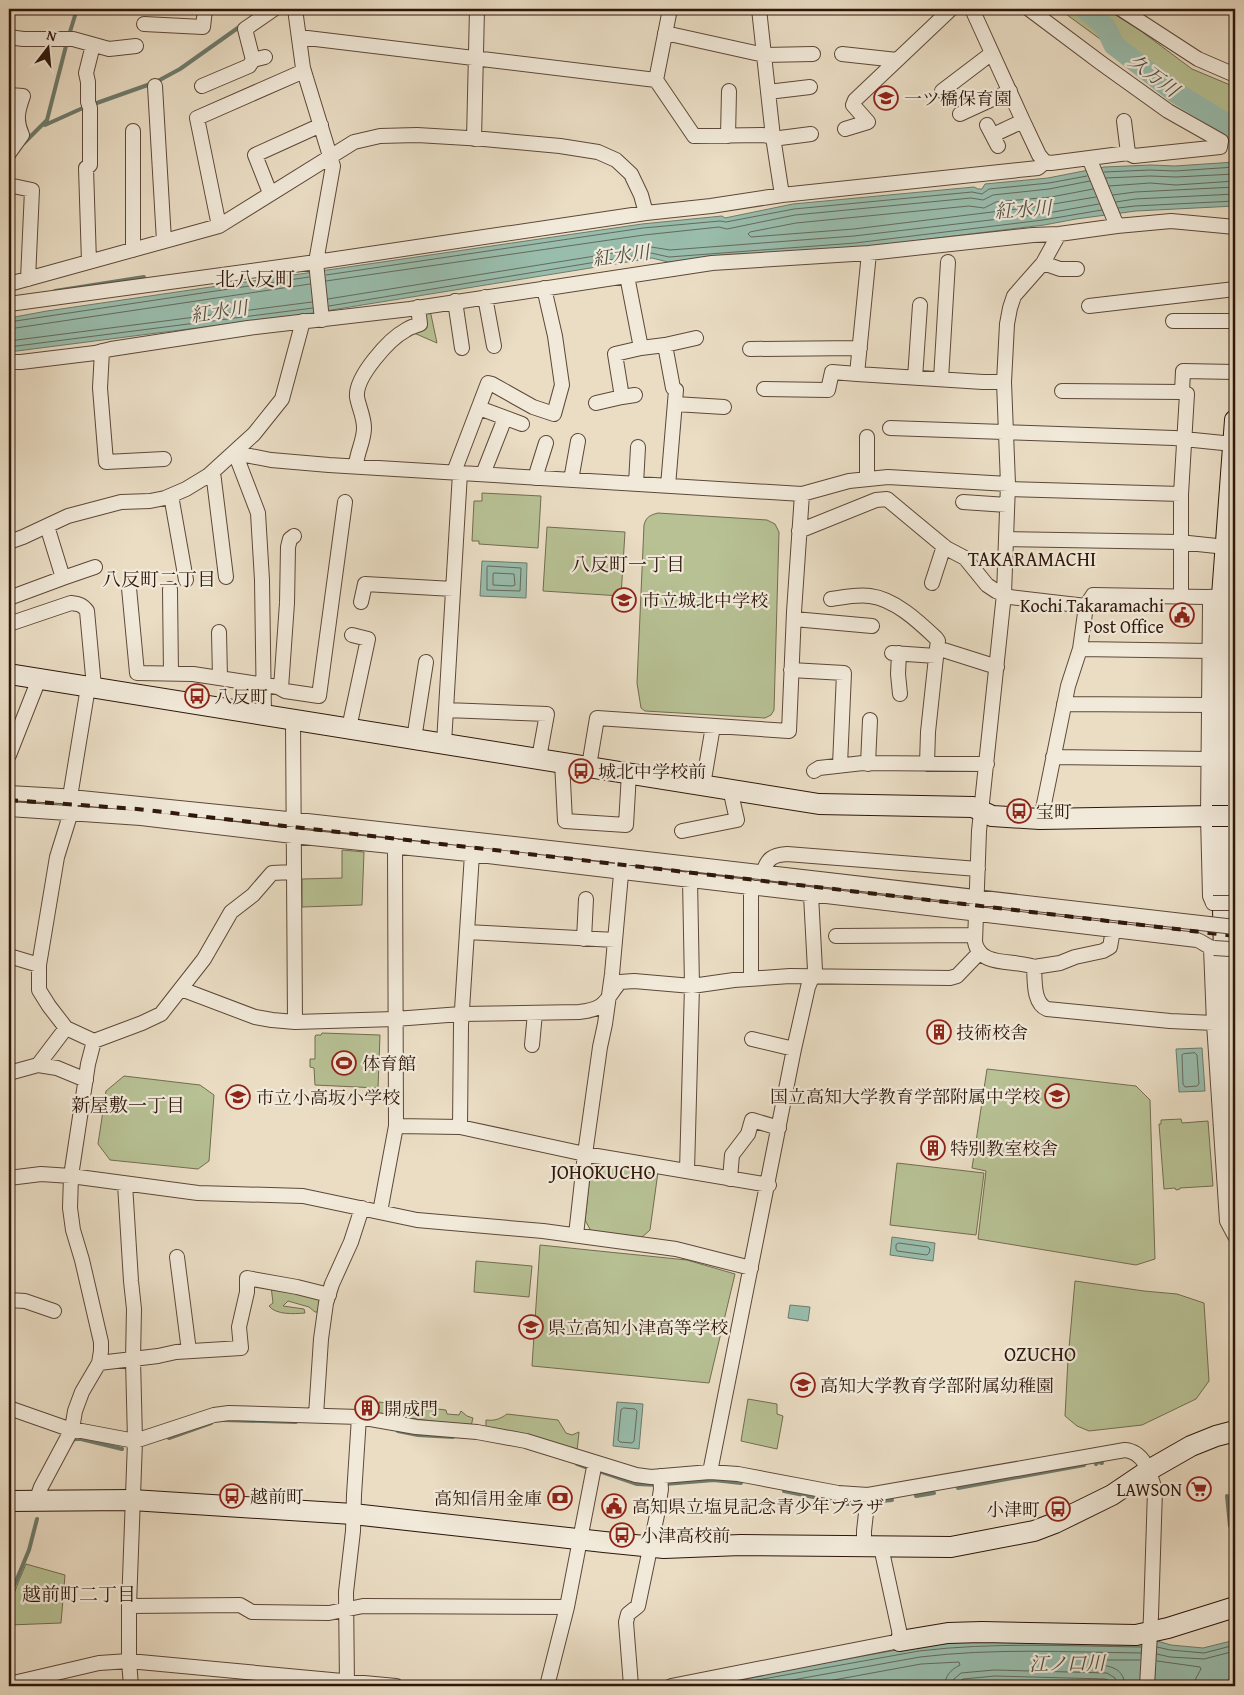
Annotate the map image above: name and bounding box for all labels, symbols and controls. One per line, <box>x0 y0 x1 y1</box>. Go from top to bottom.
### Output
north arrow <box>22 22 72 72</box>
text: N <box>44 25 59 47</box>
water label: 久万川 <box>1123 47 1187 105</box>
school or university icon: 一ツ橋保育園 <box>873 85 899 111</box>
place label: 一ツ橋保育園 <box>904 85 1012 112</box>
water label: 紅水川 <box>994 193 1054 225</box>
water label: 紅水川 <box>591 237 653 272</box>
district label: 北八反町 <box>215 264 295 293</box>
water label: 紅水川 <box>189 293 251 329</box>
district label: TAKARAMACHI <box>968 544 1096 573</box>
district label: 八反町一丁目 <box>571 550 685 578</box>
district label: 八反町二丁目 <box>102 565 216 593</box>
school or university icon: 市立城北中学校 <box>611 587 637 613</box>
place label: 市立城北中学校 <box>642 587 768 614</box>
place label: Kochi Takaramachi Post Office <box>1020 592 1164 640</box>
public building icon: Kochi Takaramachi Post Office <box>1169 602 1195 628</box>
bus stop icon: 八反町 <box>184 683 210 709</box>
place label: 八反町 <box>214 683 268 710</box>
bus stop icon: 城北中学校前 <box>568 758 594 784</box>
place label: 城北中学校前 <box>598 758 706 785</box>
bus stop icon: 宝町 <box>1006 798 1032 824</box>
place label: 宝町 <box>1036 798 1072 825</box>
building icon: 技術校舎 <box>926 1019 952 1045</box>
place label: 技術校舎 <box>956 1019 1028 1046</box>
sports icon: 体育館 <box>331 1050 357 1076</box>
place label: 体育館 <box>362 1050 416 1077</box>
place label: 国立高知大学教育学部附属中学校 <box>770 1083 1040 1110</box>
school or university icon: 国立高知大学教育学部附属中学校 <box>1044 1083 1070 1109</box>
school or university icon: 市立小高坂小学校 <box>225 1084 251 1110</box>
place label: 市立小高坂小学校 <box>256 1084 400 1111</box>
district label: 新屋敷一丁目 <box>71 1091 185 1119</box>
building icon: 特別教室校舎 <box>920 1135 946 1161</box>
place label: 特別教室校舎 <box>950 1135 1058 1162</box>
district label: JOHOKUCHO <box>547 1157 656 1186</box>
school or university icon: 県立高知小津高等学校 <box>518 1314 544 1340</box>
place label: 県立高知小津高等学校 <box>548 1314 728 1341</box>
district label: OZUCHO <box>1004 1339 1076 1368</box>
school or university icon: 高知大学教育学部附属幼稚園 <box>790 1372 816 1398</box>
place label: 高知大学教育学部附属幼稚園 <box>820 1372 1054 1399</box>
building icon: 開成門 <box>354 1395 380 1421</box>
place label: 開成門 <box>384 1395 438 1422</box>
place label: LAWSON <box>1117 1476 1182 1503</box>
supermarket icon: LAWSON <box>1186 1476 1212 1502</box>
bus stop icon: 越前町 <box>219 1483 245 1509</box>
place label: 越前町 <box>250 1483 304 1510</box>
place label: 高知信用金庫 <box>434 1485 542 1512</box>
bank icon: 高知信用金庫 <box>547 1485 573 1511</box>
public building icon: 高知県立塩見記念青少年プラザ <box>601 1493 627 1519</box>
place label: 高知県立塩見記念青少年プラザ <box>632 1493 884 1520</box>
place label: 小津町 <box>986 1496 1040 1523</box>
bus stop icon: 小津町 <box>1045 1496 1071 1522</box>
bus stop icon: 小津高校前 <box>609 1522 635 1548</box>
place label: 小津高校前 <box>640 1522 730 1549</box>
district label: 越前町二丁目 <box>22 1580 136 1608</box>
water label: 江ノ口川 <box>1029 1648 1107 1678</box>

